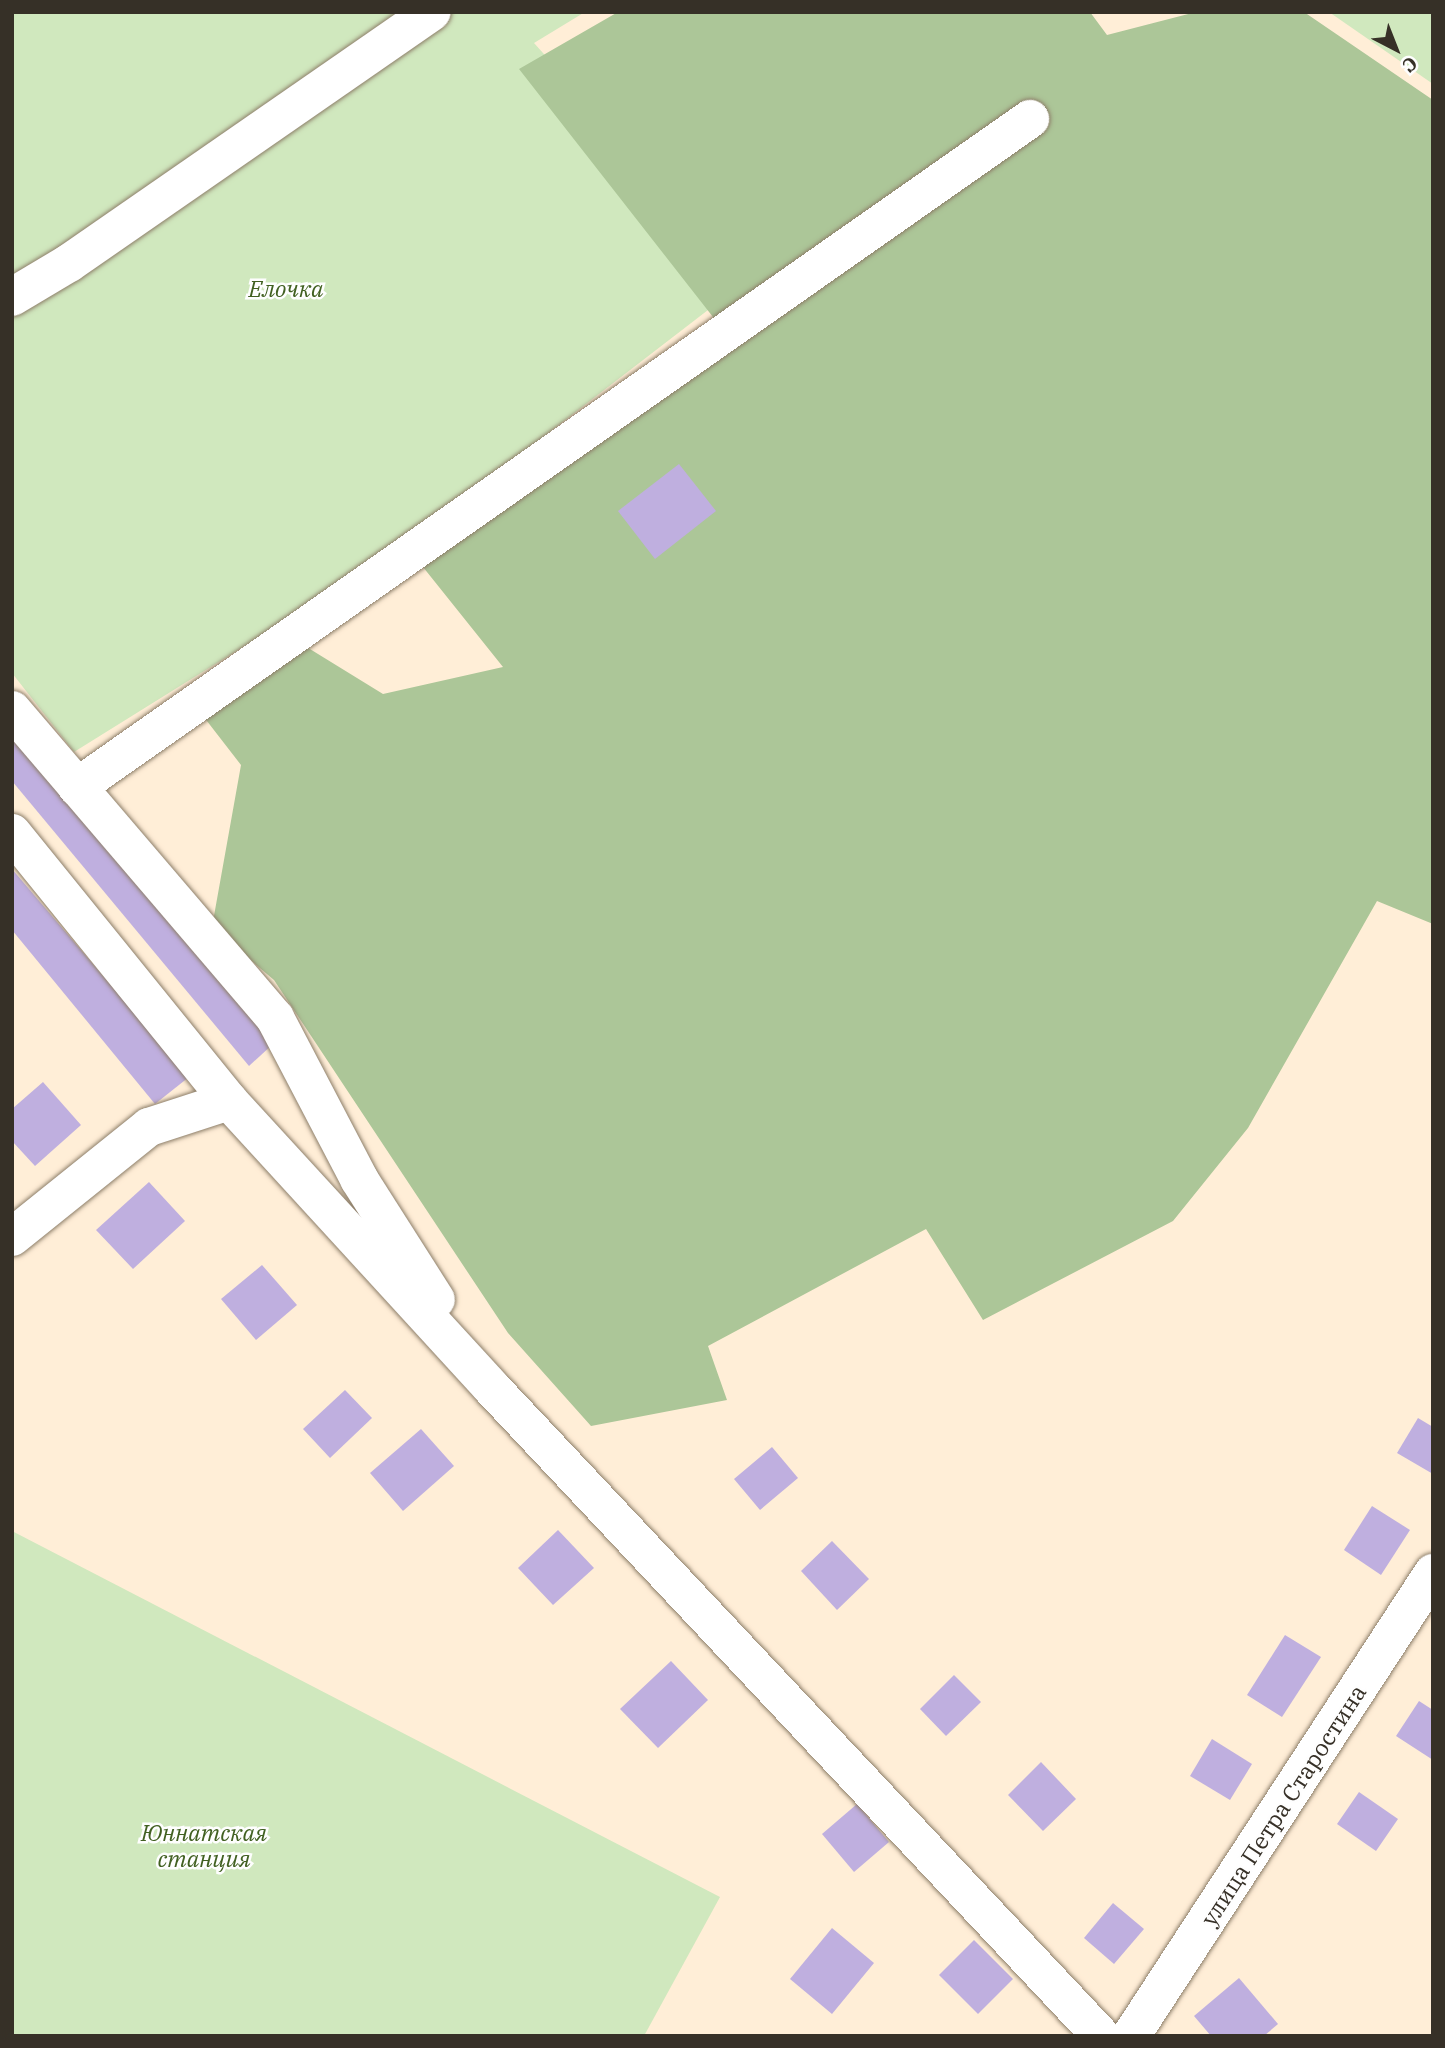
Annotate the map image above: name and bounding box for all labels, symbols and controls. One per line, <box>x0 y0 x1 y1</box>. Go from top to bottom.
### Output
north arrow <box>1361 14 1431 84</box>
text: С <box>1397 51 1423 78</box>
park label: Елочка <box>248 274 324 302</box>
street label: улица Петра Старостина <box>1195 1679 1371 1931</box>
park label: Юннатская станция <box>141 1818 267 1872</box>

